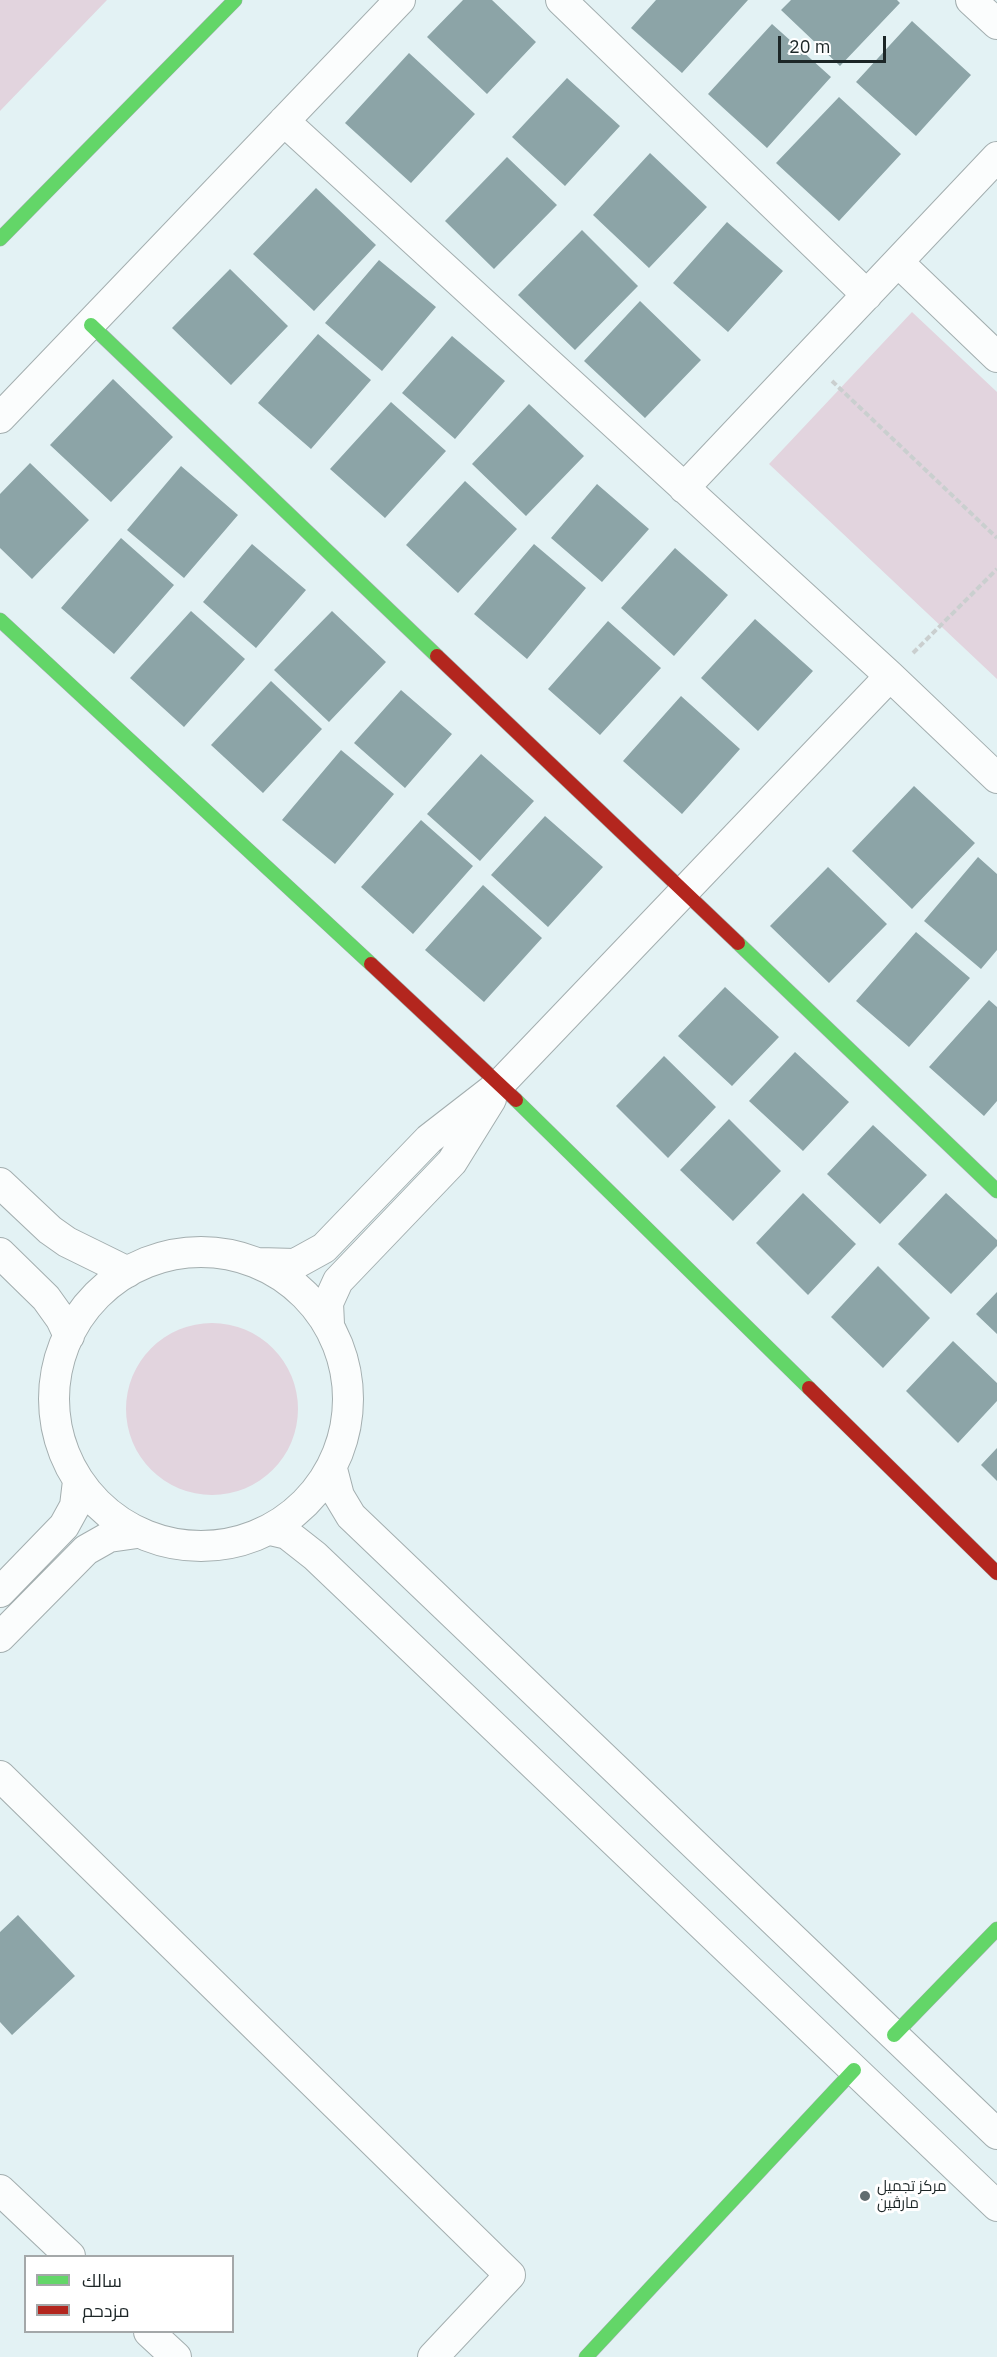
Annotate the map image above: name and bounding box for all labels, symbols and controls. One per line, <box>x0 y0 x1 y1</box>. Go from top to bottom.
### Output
scale bar <box>781 24 889 62</box>
text: 20 m <box>789 35 831 58</box>
place label: مركز تجميل مارڤین <box>877 2178 947 2213</box>
marker: مركز تجميل مارڤین <box>858 2189 872 2203</box>
legend <box>24 2255 234 2333</box>
text: سالك <box>82 2269 122 2292</box>
text: مزدحم <box>82 2299 130 2322</box>

